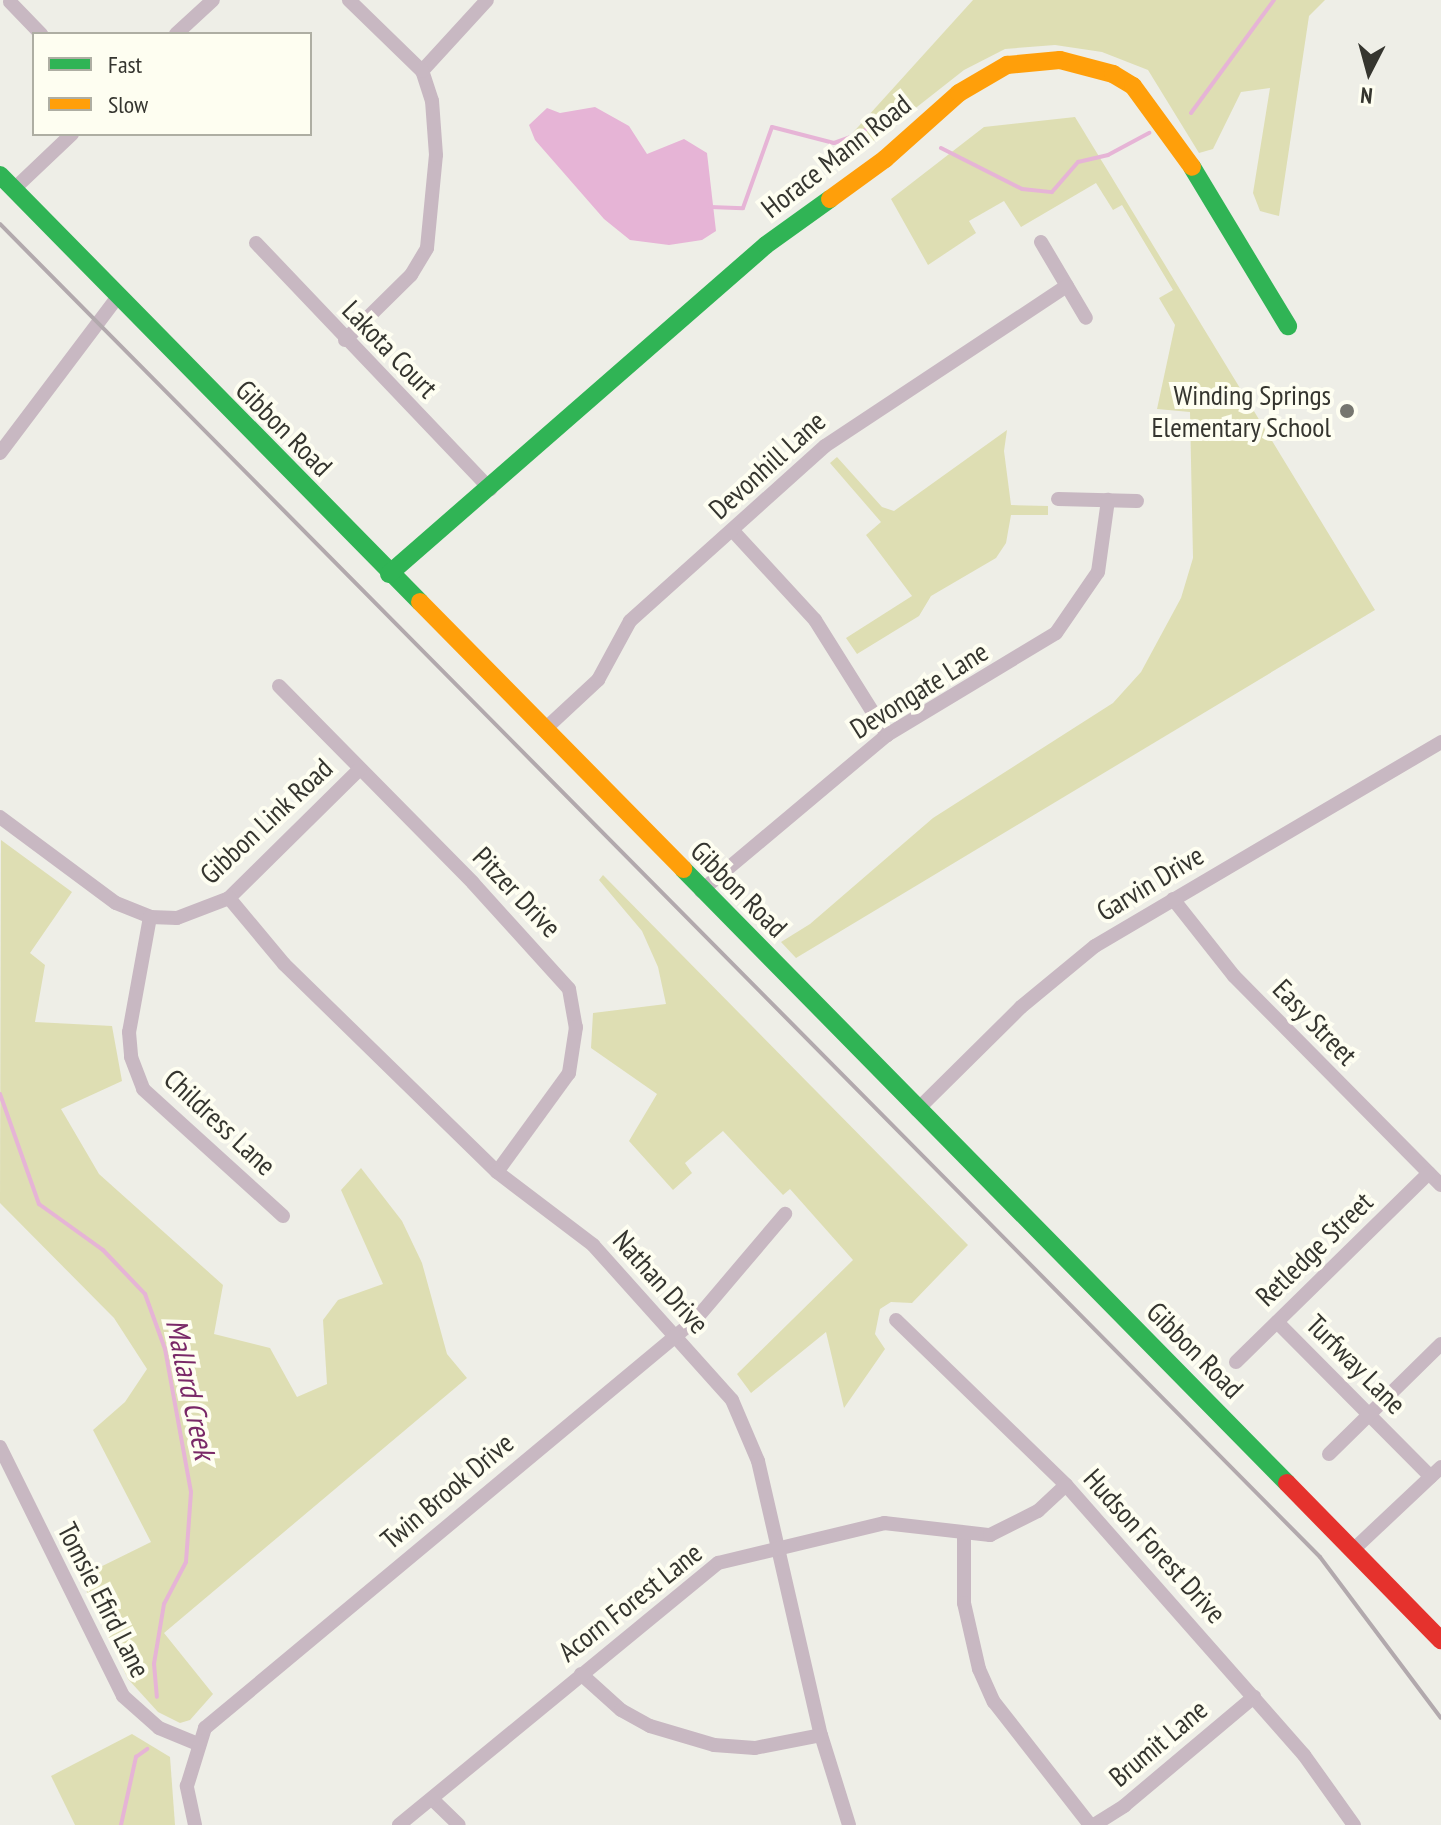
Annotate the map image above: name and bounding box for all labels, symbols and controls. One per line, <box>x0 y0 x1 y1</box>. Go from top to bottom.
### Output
legend <box>32 32 312 136</box>
north arrow <box>1329 32 1409 112</box>
text: Fast <box>108 49 142 80</box>
text: N <box>1359 81 1374 110</box>
street label: Horace Mann Road <box>755 87 917 225</box>
text: Slow <box>108 89 148 120</box>
street label: Lakota Court <box>335 293 445 405</box>
street label: Gibbon Road <box>229 373 339 483</box>
place label: Winding Springs Elementary School <box>1151 378 1331 444</box>
marker: Winding Springs Elementary School <box>1338 402 1356 420</box>
street label: Devonhill Lane <box>702 404 832 526</box>
street label: Devongate Lane <box>844 635 994 745</box>
street label: Gibbon Link Road <box>193 751 339 891</box>
street label: Gibbon Road <box>684 834 794 944</box>
street label: Garvin Drive <box>1090 838 1210 928</box>
street label: Pitzer Drive <box>466 840 568 944</box>
street label: Easy Street <box>1266 972 1364 1072</box>
street label: Childress Lane <box>157 1062 283 1182</box>
street label: Retledge Street <box>1249 1185 1379 1313</box>
street label: Nathan Drive <box>606 1224 716 1340</box>
street label: Gibbon Road <box>1140 1295 1250 1405</box>
street label: Turfway Lane <box>1299 1307 1413 1421</box>
water label: Mallard Creek <box>159 1316 223 1462</box>
street label: Twin Brook Drive <box>374 1426 520 1556</box>
street label: Hudson Forest Drive <box>1077 1462 1233 1630</box>
street label: Tomsie Efird Lane <box>51 1517 157 1683</box>
street label: Acorn Forest Lane <box>552 1536 708 1668</box>
street label: Brumit Lane <box>1102 1692 1214 1794</box>

